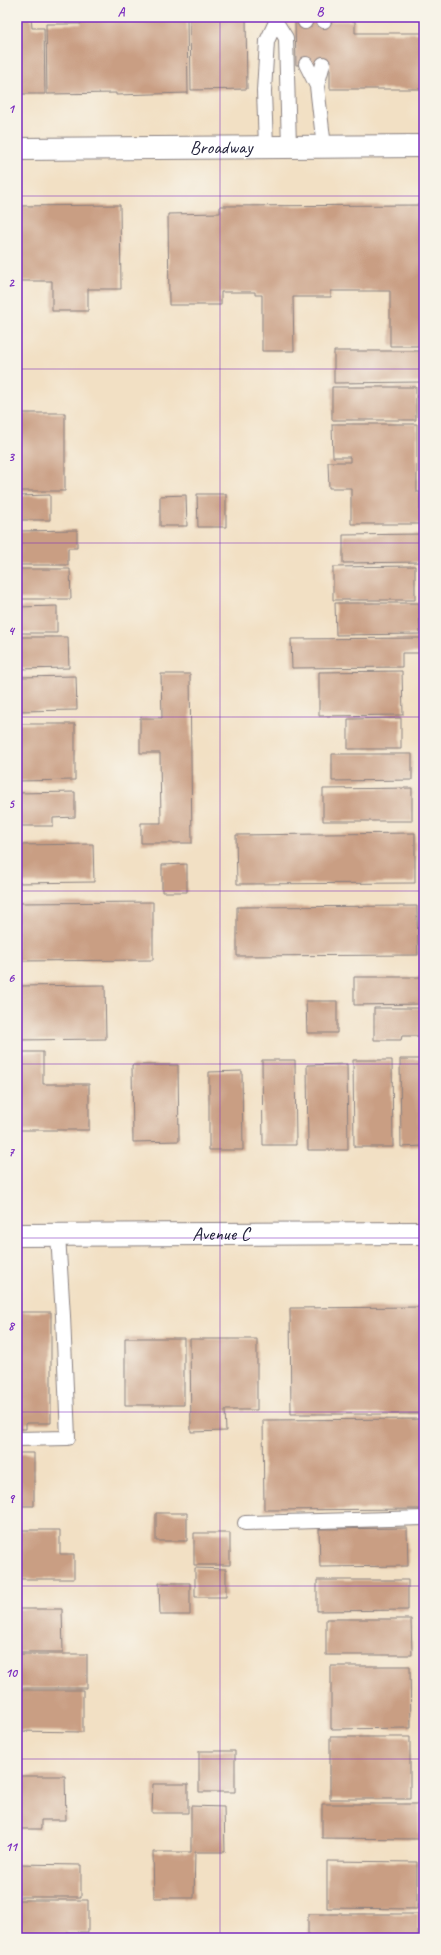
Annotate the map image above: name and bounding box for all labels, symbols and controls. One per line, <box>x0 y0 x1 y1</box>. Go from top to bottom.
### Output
text: A <box>118 4 126 20</box>
text: B <box>317 4 325 20</box>
text: 1 <box>8 101 16 117</box>
street label: Broadway <box>190 135 254 160</box>
text: 2 <box>8 275 15 291</box>
text: 3 <box>8 449 15 465</box>
text: 4 <box>8 623 16 639</box>
text: 5 <box>8 796 15 812</box>
text: 6 <box>8 970 15 986</box>
text: 7 <box>8 1144 15 1160</box>
street label: Avenue C <box>192 1222 252 1246</box>
text: 8 <box>8 1318 16 1334</box>
text: 9 <box>8 1491 15 1507</box>
text: 10 <box>5 1665 18 1681</box>
text: 11 <box>5 1839 19 1855</box>

